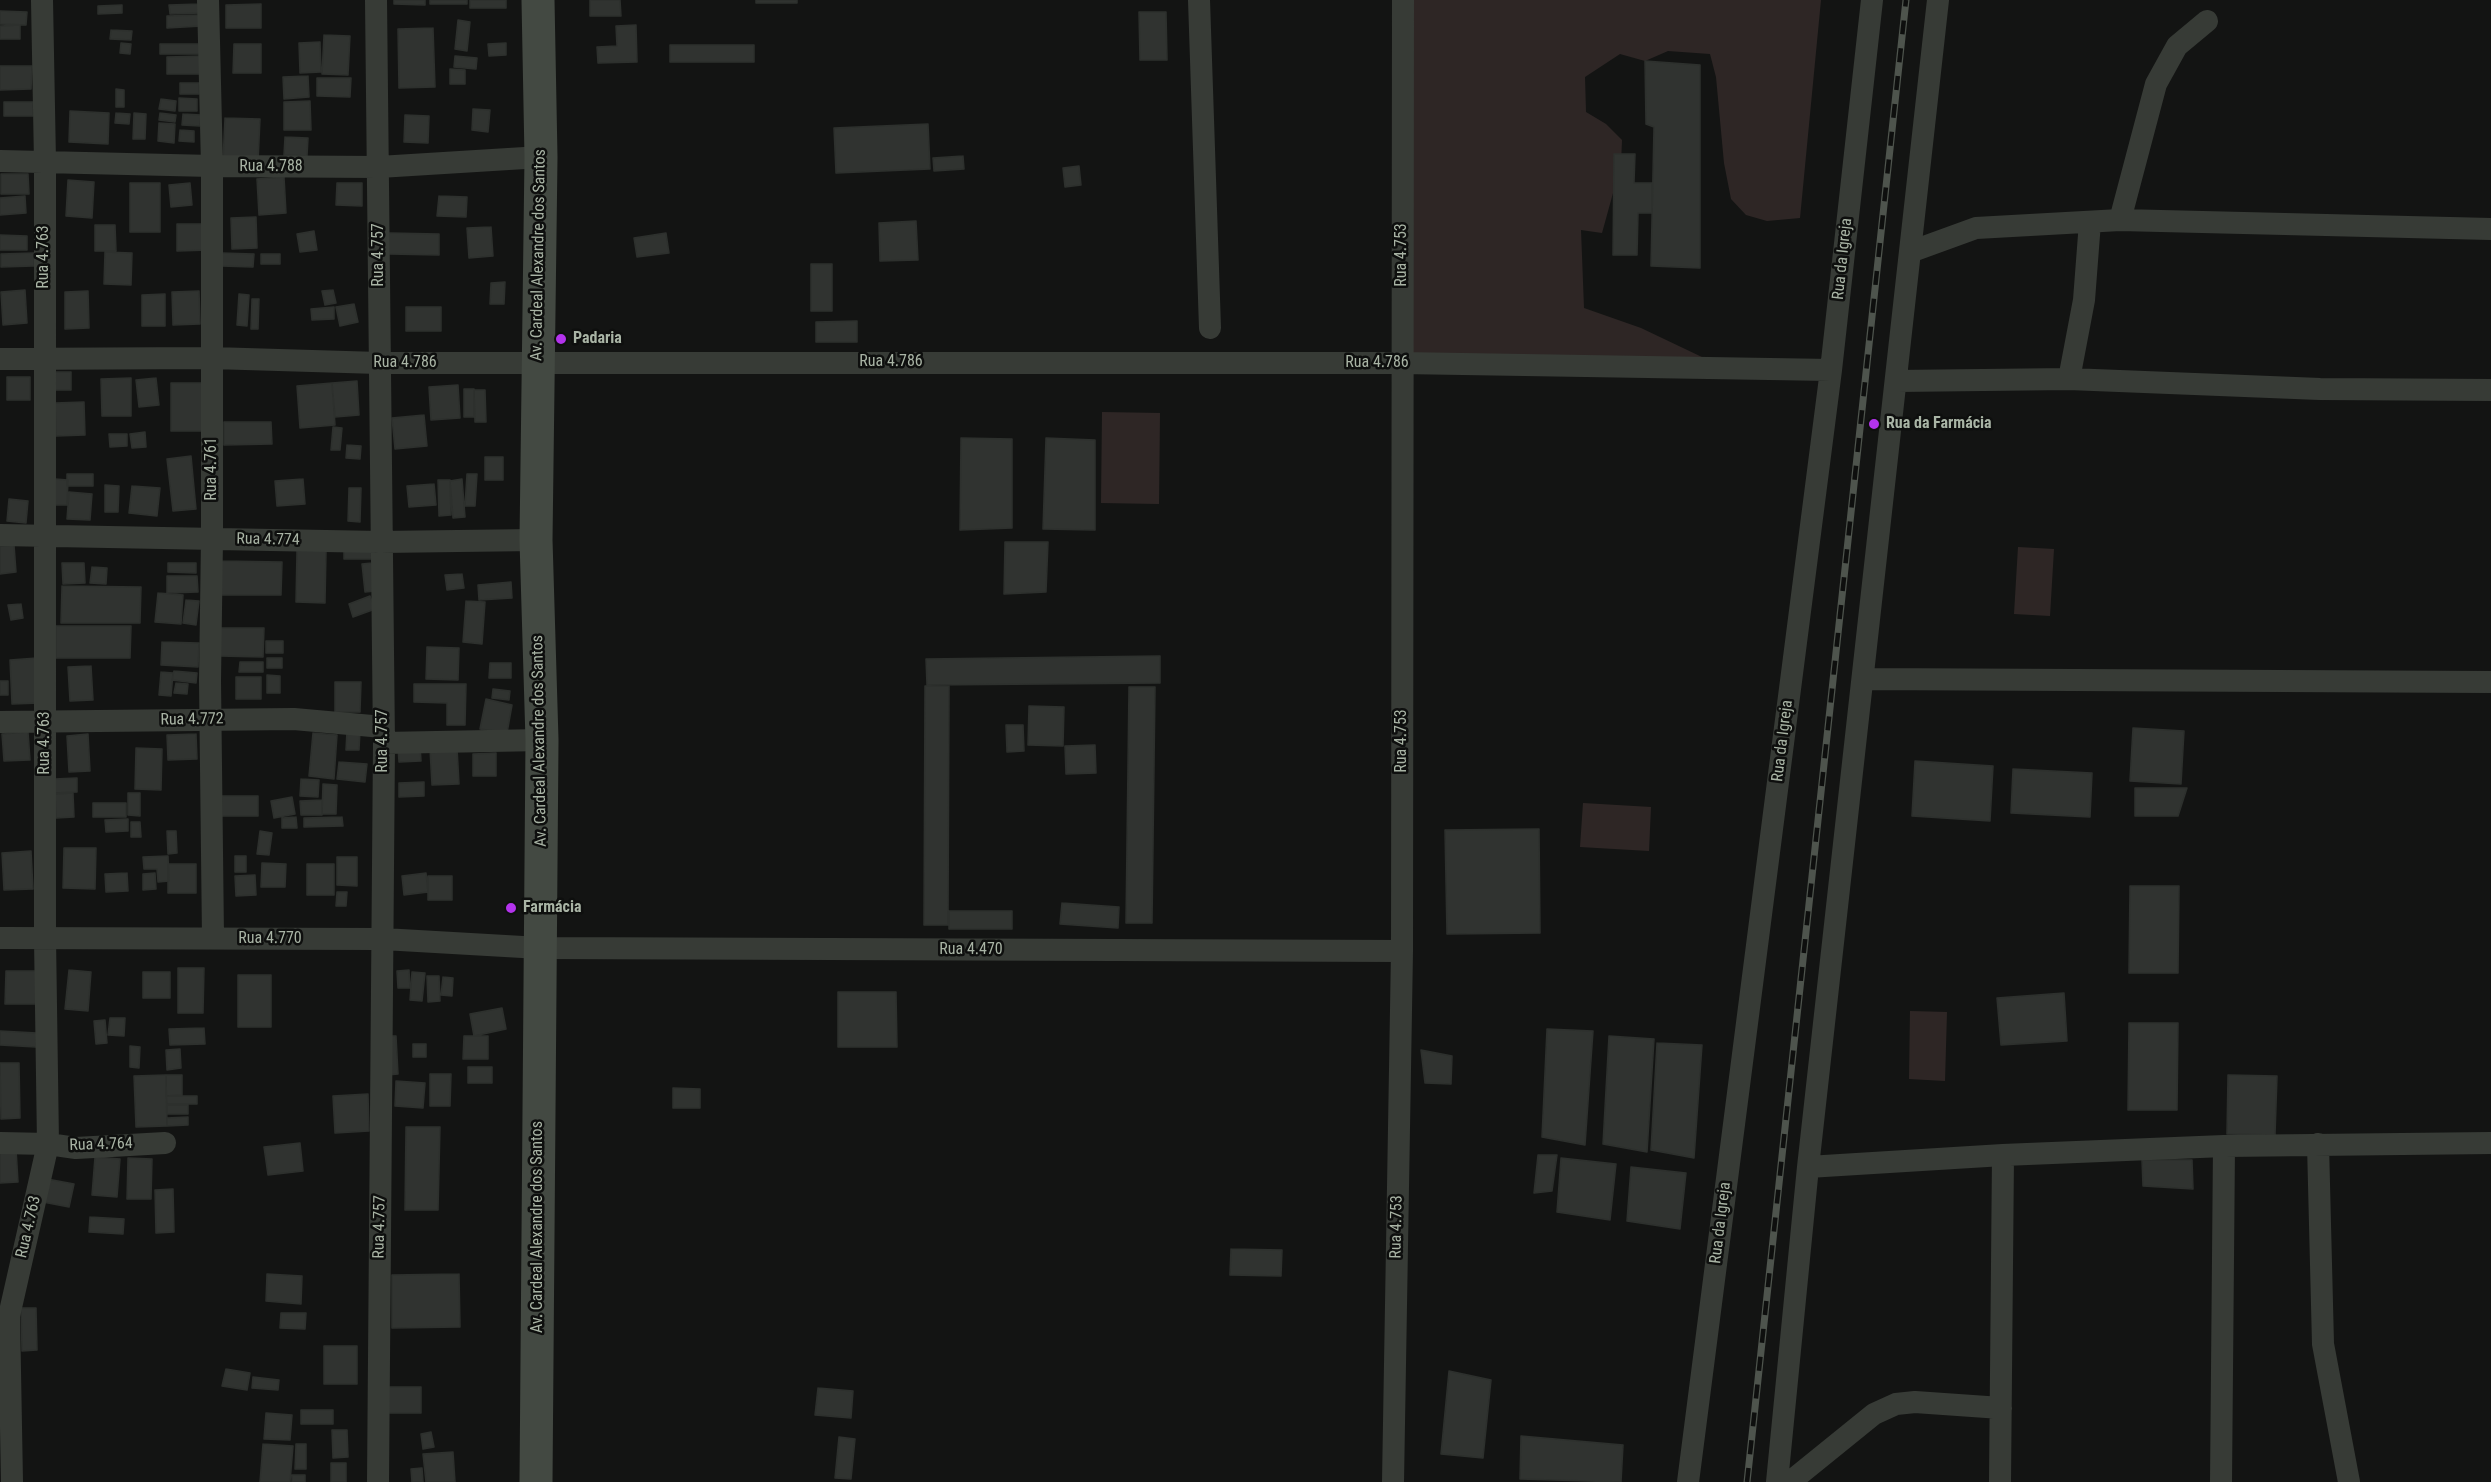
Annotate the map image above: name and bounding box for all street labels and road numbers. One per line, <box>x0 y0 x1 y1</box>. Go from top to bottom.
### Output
street label: Av. Cardeal Alexandre dos Santos <box>528 149 550 361</box>
street label: Rua 4.788 <box>239 157 303 177</box>
street label: Rua da Igreja <box>1829 217 1857 301</box>
street label: Rua 4.757 <box>369 223 389 287</box>
street label: Rua 4.753 <box>1392 223 1412 287</box>
street label: Rua 4.763 <box>34 225 54 289</box>
street label: Rua 4.786 <box>859 352 923 372</box>
street label: Rua 4.786 <box>373 353 437 373</box>
street label: Rua 4.786 <box>1345 353 1409 373</box>
street label: Rua 4.761 <box>202 437 222 501</box>
street label: Rua 4.774 <box>236 530 300 550</box>
street label: Av. Cardeal Alexandre dos Santos <box>529 635 551 847</box>
street label: Rua da Igreja <box>1768 699 1798 783</box>
street label: Rua 4.757 <box>373 709 393 773</box>
street label: Rua 4.753 <box>1392 709 1412 773</box>
street label: Rua 4.772 <box>160 710 224 730</box>
street label: Rua 4.763 <box>35 711 55 775</box>
street label: Rua 4.770 <box>238 929 302 949</box>
street label: Rua 4.470 <box>939 940 1003 960</box>
street label: Av. Cardeal Alexandre dos Santos <box>528 1121 548 1333</box>
street label: Rua 4.764 <box>69 1134 133 1156</box>
street label: Rua da Igreja <box>1706 1181 1736 1265</box>
street label: Rua 4.763 <box>13 1194 45 1260</box>
street label: Rua 4.757 <box>370 1195 390 1259</box>
street label: Rua 4.753 <box>1387 1195 1407 1259</box>

